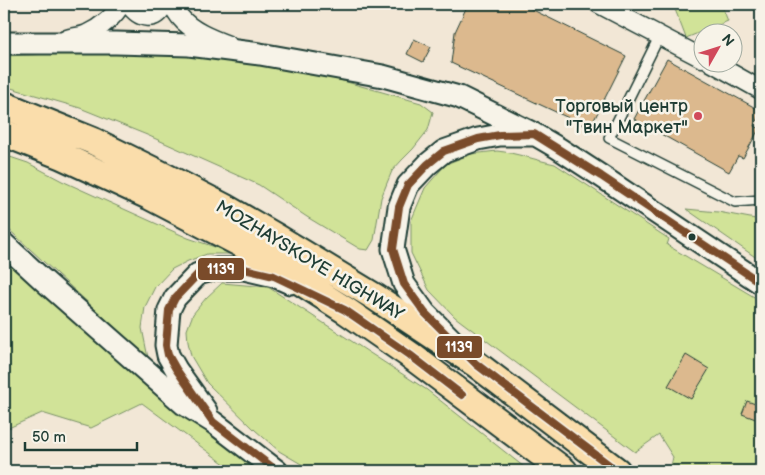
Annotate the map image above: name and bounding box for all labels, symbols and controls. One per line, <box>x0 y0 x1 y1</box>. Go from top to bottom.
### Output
north arrow <box>692 22 742 72</box>
text: N <box>718 31 738 50</box>
place label: Торговый центр "Твин Маркет" <box>555 96 688 138</box>
marker: Торговый центр "Твин Маркет" <box>692 110 704 122</box>
street label: MOZHAYSKOYE HIGHWAY <box>212 196 408 325</box>
unlabelled marker <box>687 232 697 242</box>
line badge: 1139 <box>197 257 245 281</box>
text: 1139 <box>207 261 235 278</box>
line badge: 1139 <box>436 335 483 359</box>
text: 1139 <box>445 339 473 356</box>
scale bar <box>25 420 138 452</box>
text: 50 m <box>32 428 66 447</box>

